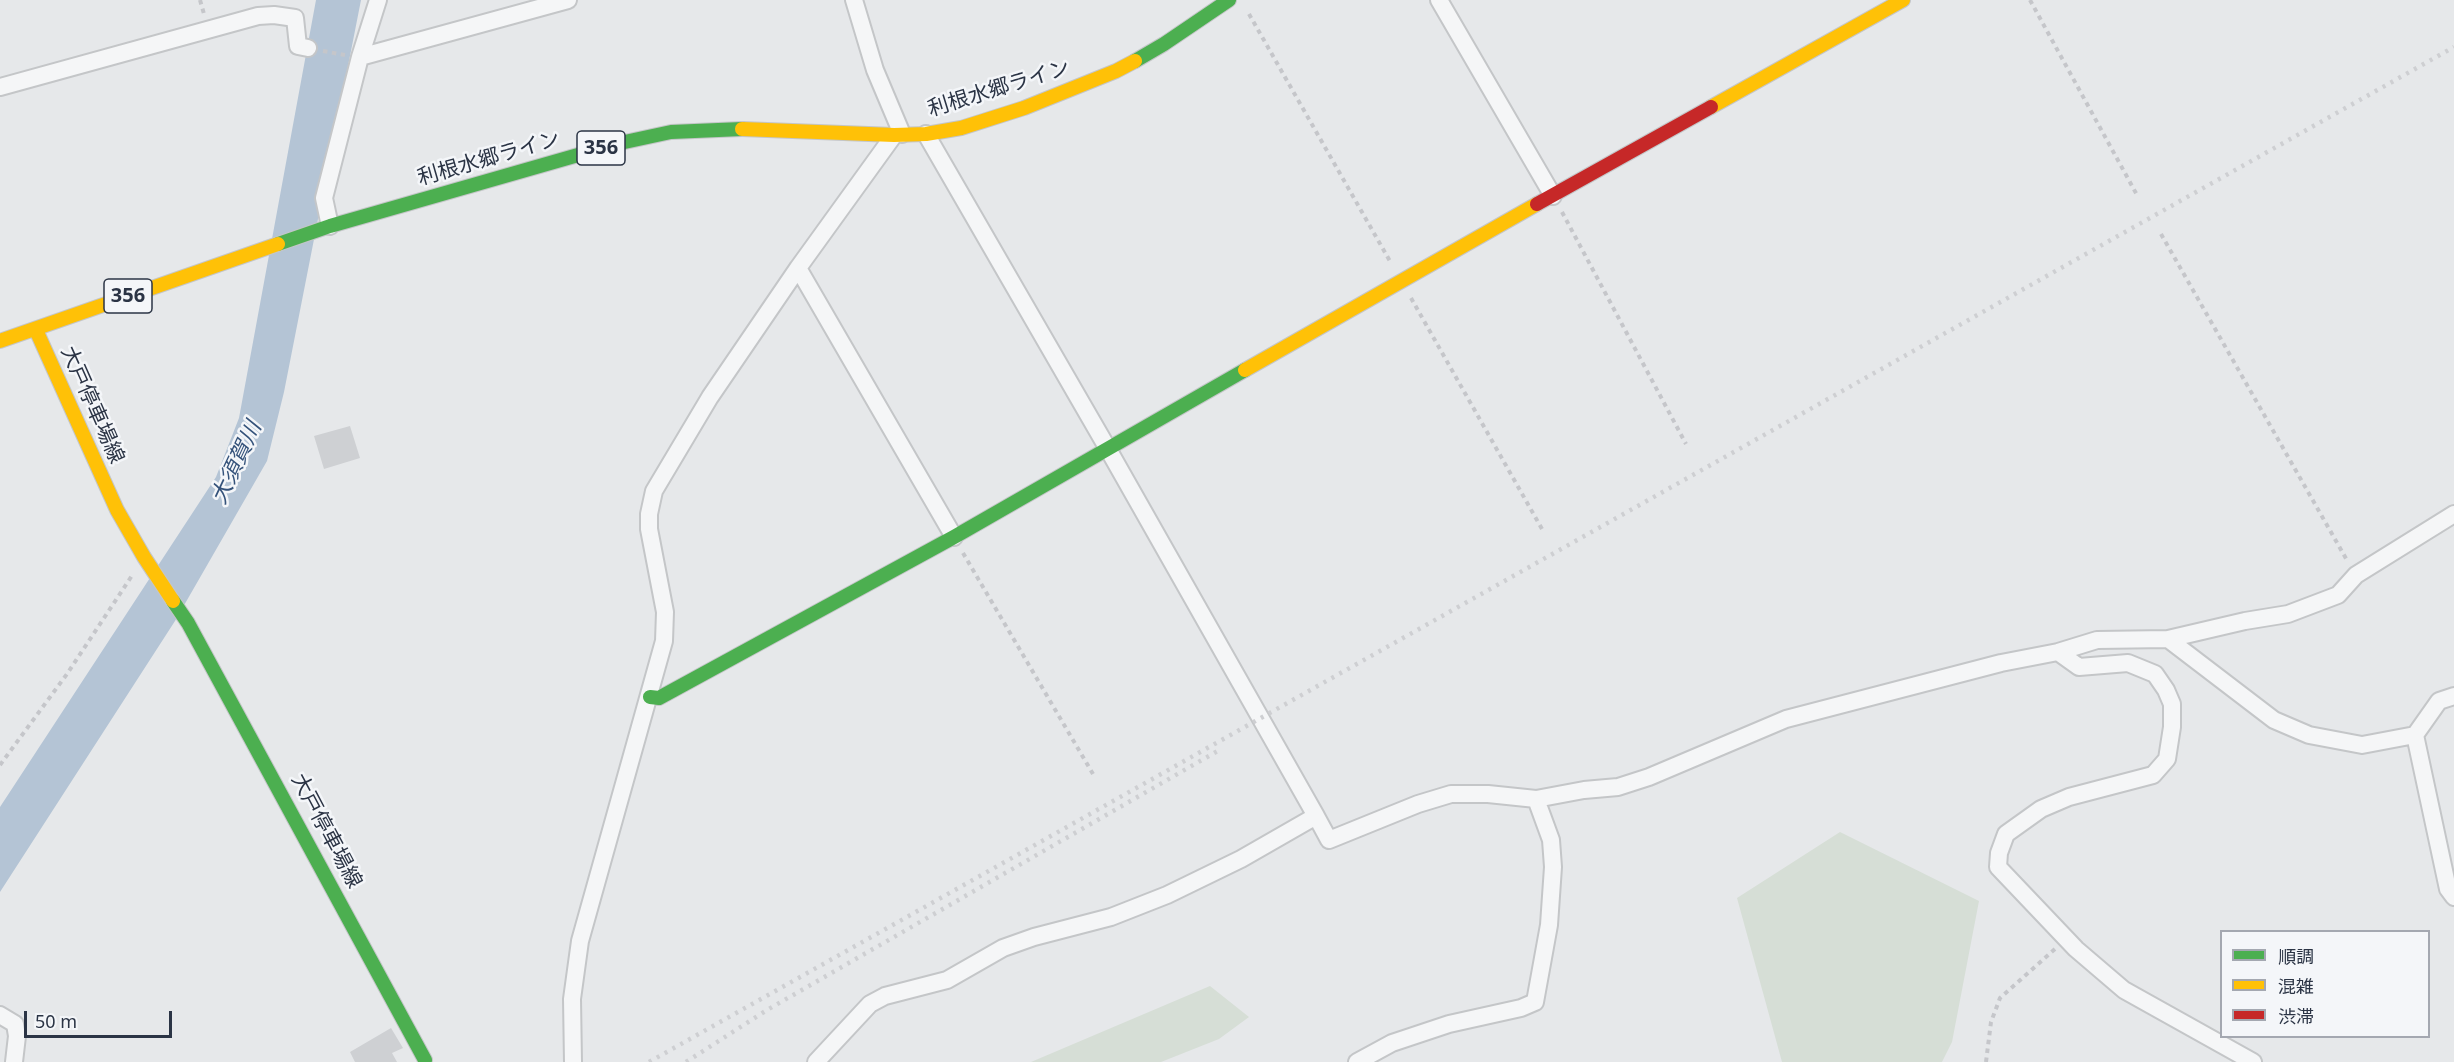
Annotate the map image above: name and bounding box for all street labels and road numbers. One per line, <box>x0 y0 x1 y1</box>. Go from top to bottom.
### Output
street label: 利根水郷ライン <box>925 55 1073 123</box>
street label: 利根水郷ライン <box>415 127 563 191</box>
road number: 356 <box>577 131 625 165</box>
road number: 356 <box>104 279 152 313</box>
street label: 大戸停車場線 <box>55 342 129 468</box>
street label: 大戸停車場線 <box>285 769 367 893</box>

